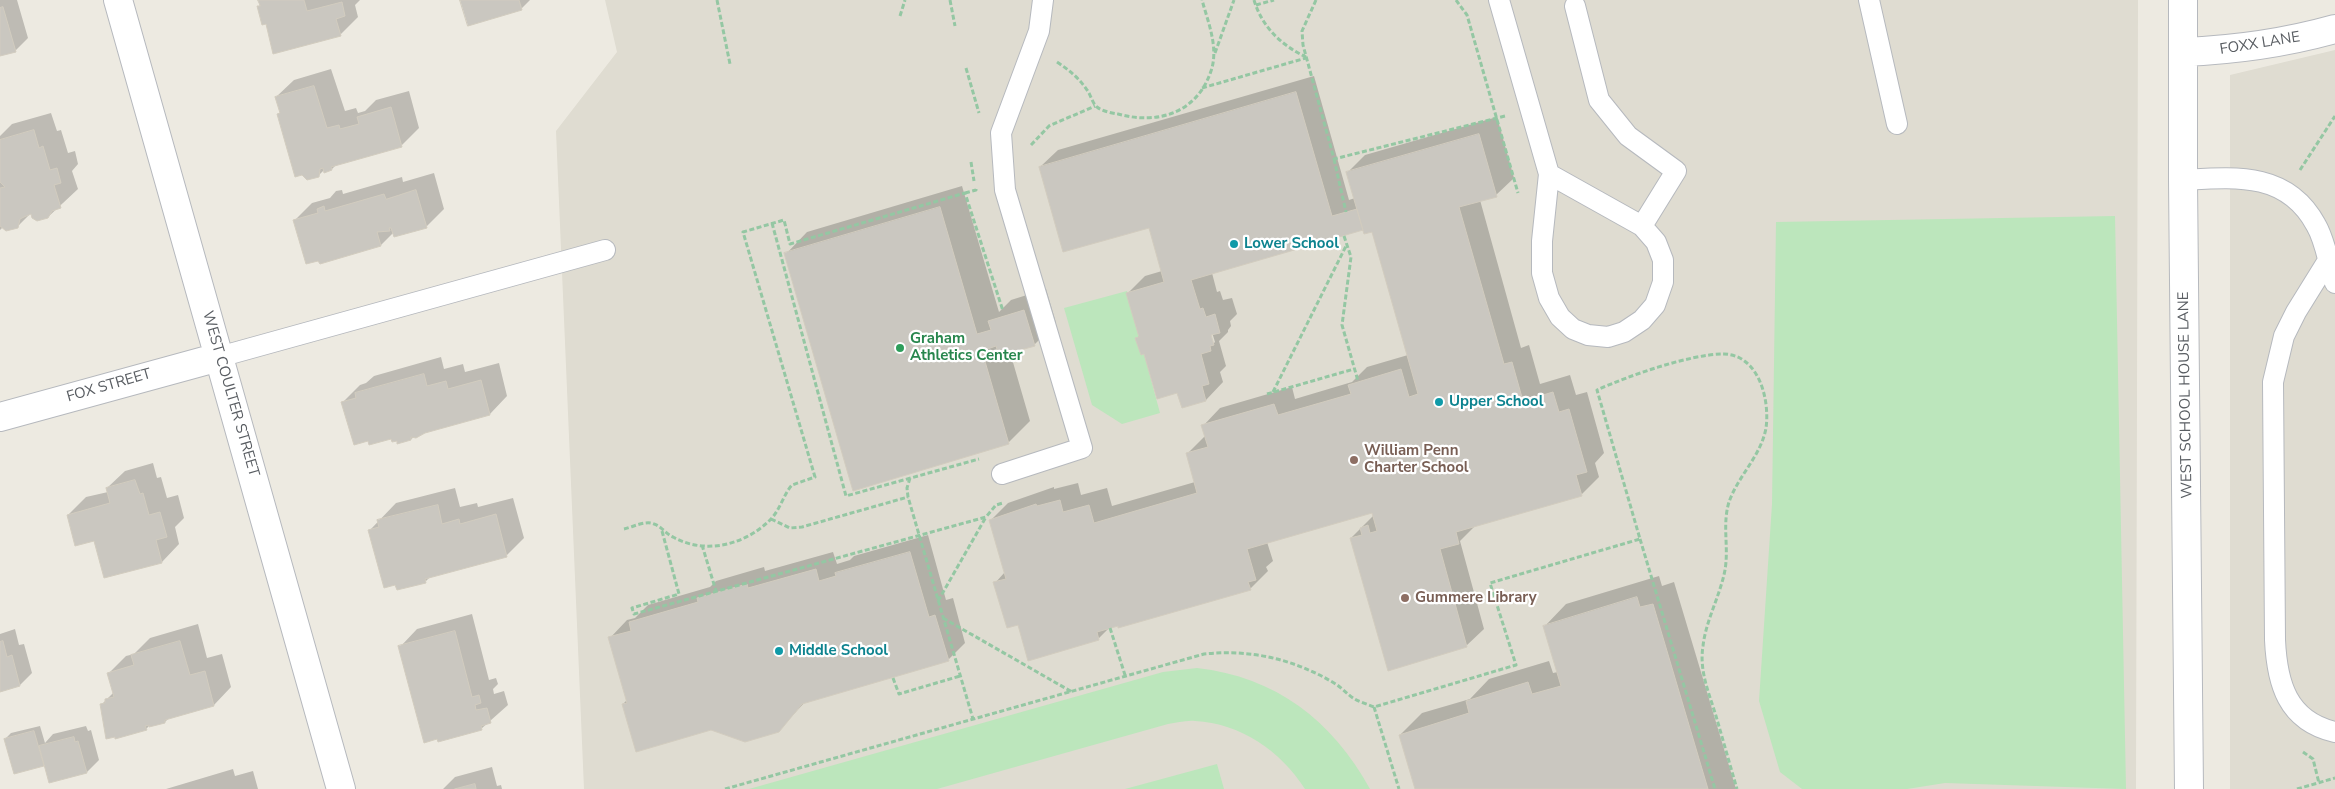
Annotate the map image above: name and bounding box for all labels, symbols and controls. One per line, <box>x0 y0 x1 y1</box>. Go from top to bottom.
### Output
street label: FOXX LANE <box>2219 29 2301 59</box>
place label: Lower School <box>1244 235 1339 253</box>
marker: Lower School <box>1228 238 1240 250</box>
street label: WEST SCHOOL HOUSE LANE <box>2175 291 2197 499</box>
street label: WEST COULTER STREET <box>198 309 262 479</box>
place label: Graham Athletics Center <box>910 330 1023 365</box>
marker: Graham Athletics Center <box>894 342 906 354</box>
street label: FOX STREET <box>65 365 153 407</box>
place label: Upper School <box>1449 393 1544 411</box>
marker: Upper School <box>1433 396 1445 408</box>
place label: William Penn Charter School <box>1364 442 1469 477</box>
marker: William Penn Charter School <box>1348 454 1360 466</box>
place label: Gummere Library <box>1415 589 1537 607</box>
marker: Gummere Library <box>1399 592 1411 604</box>
place label: Middle School <box>789 642 888 660</box>
marker: Middle School <box>773 645 785 657</box>

